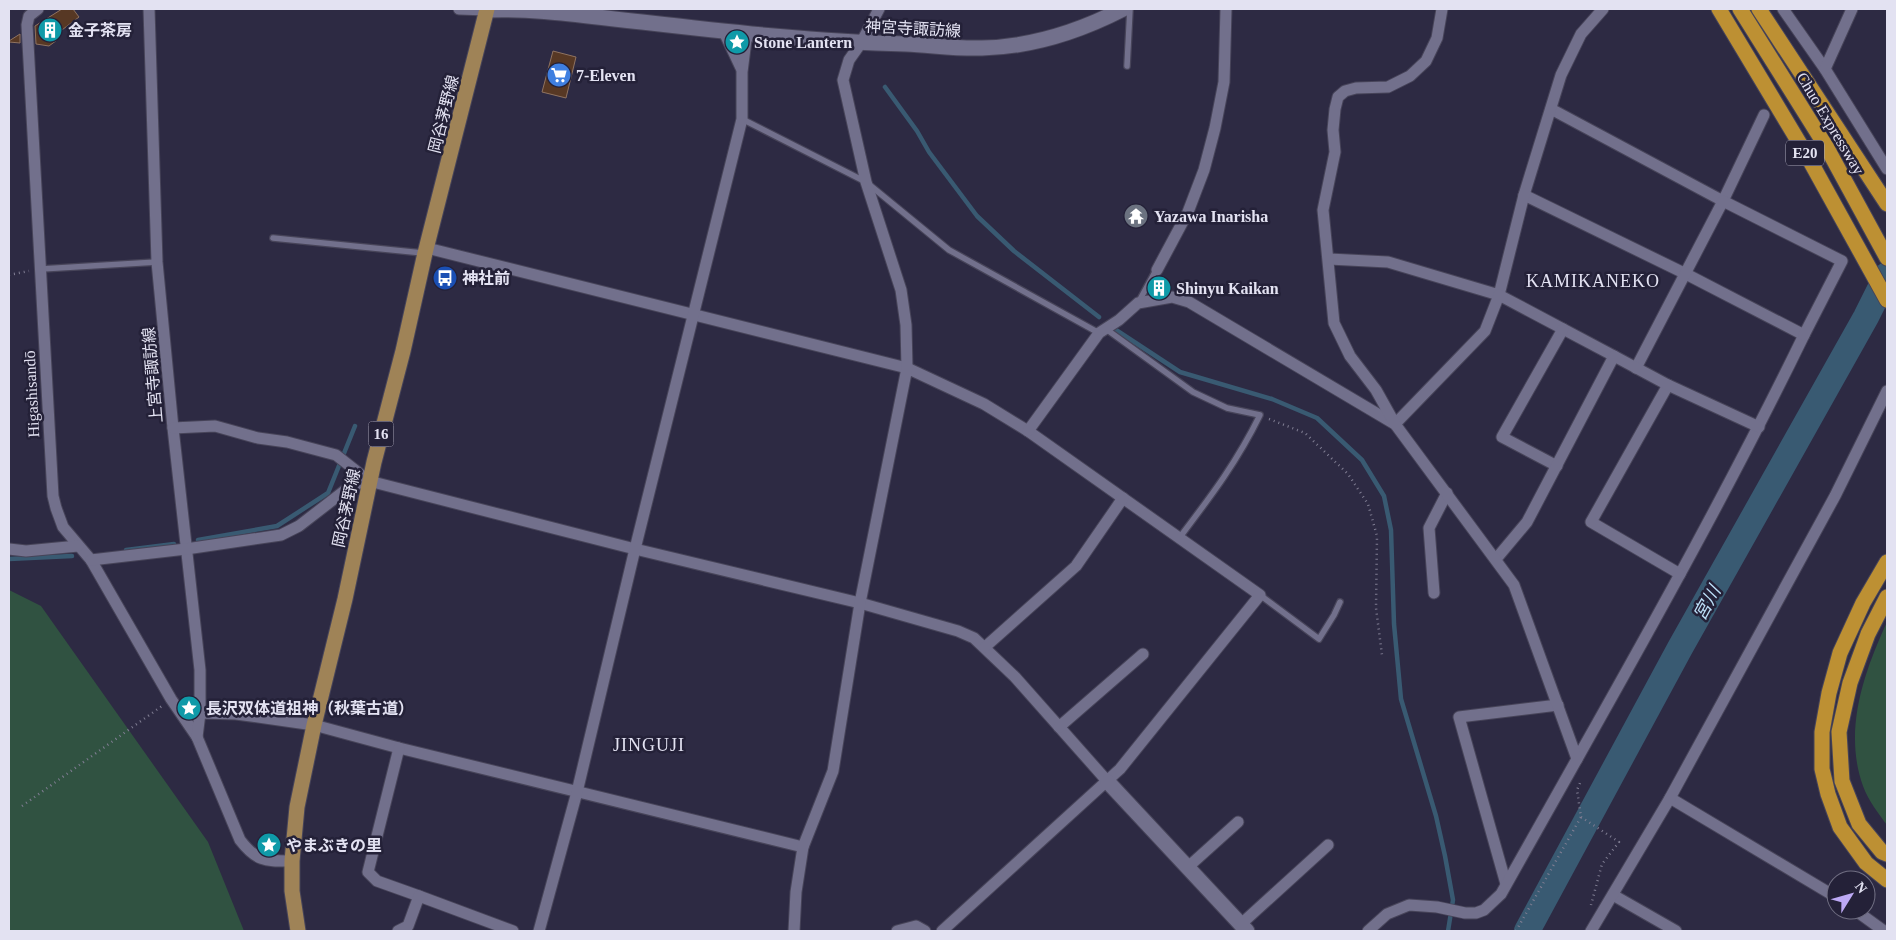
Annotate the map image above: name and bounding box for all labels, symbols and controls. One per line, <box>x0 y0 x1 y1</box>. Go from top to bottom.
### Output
building icon: 金子茶房 <box>37 17 63 43</box>
street label: 神宮寺諏訪線 <box>865 17 961 40</box>
place label: 金子茶房 <box>68 22 132 39</box>
place icon: Stone Lantern <box>724 29 750 55</box>
place label: Stone Lantern <box>754 34 852 51</box>
supermarket icon: 7-Eleven <box>546 62 572 88</box>
place label: 7-Eleven <box>576 67 636 84</box>
street label: Chuo Expressway <box>1793 69 1868 178</box>
street label: 岡谷茅野線 <box>426 73 461 155</box>
road number: E20 <box>1786 140 1824 166</box>
temple icon: Yazawa Inarisha <box>1123 203 1149 229</box>
place label: Yazawa Inarisha <box>1154 208 1268 225</box>
bus stop icon: 神社前 <box>432 265 458 291</box>
place label: 神社前 <box>462 269 510 287</box>
district label: KAMIKANEKO <box>1526 271 1660 291</box>
building icon: Shinyu Kaikan <box>1146 275 1172 301</box>
place label: Shinyu Kaikan <box>1176 280 1279 298</box>
street label: 上宮寺諏訪線 <box>140 326 165 424</box>
street label: Higashisandō <box>21 350 43 438</box>
road number: 16 <box>368 422 394 446</box>
street label: 岡谷茅野線 <box>330 467 363 549</box>
water label: 宮川 <box>1690 581 1725 624</box>
place icon: 長沢双体道祖神（秋葉古道） <box>176 695 202 721</box>
place label: 長沢双体道祖神（秋葉古道） <box>206 699 414 717</box>
district label: JINGUJI <box>613 735 685 755</box>
place icon: やまぶきの里 <box>256 832 282 858</box>
place label: やまぶきの里 <box>286 837 382 854</box>
north arrow <box>1826 870 1876 920</box>
text: N <box>1852 879 1870 896</box>

